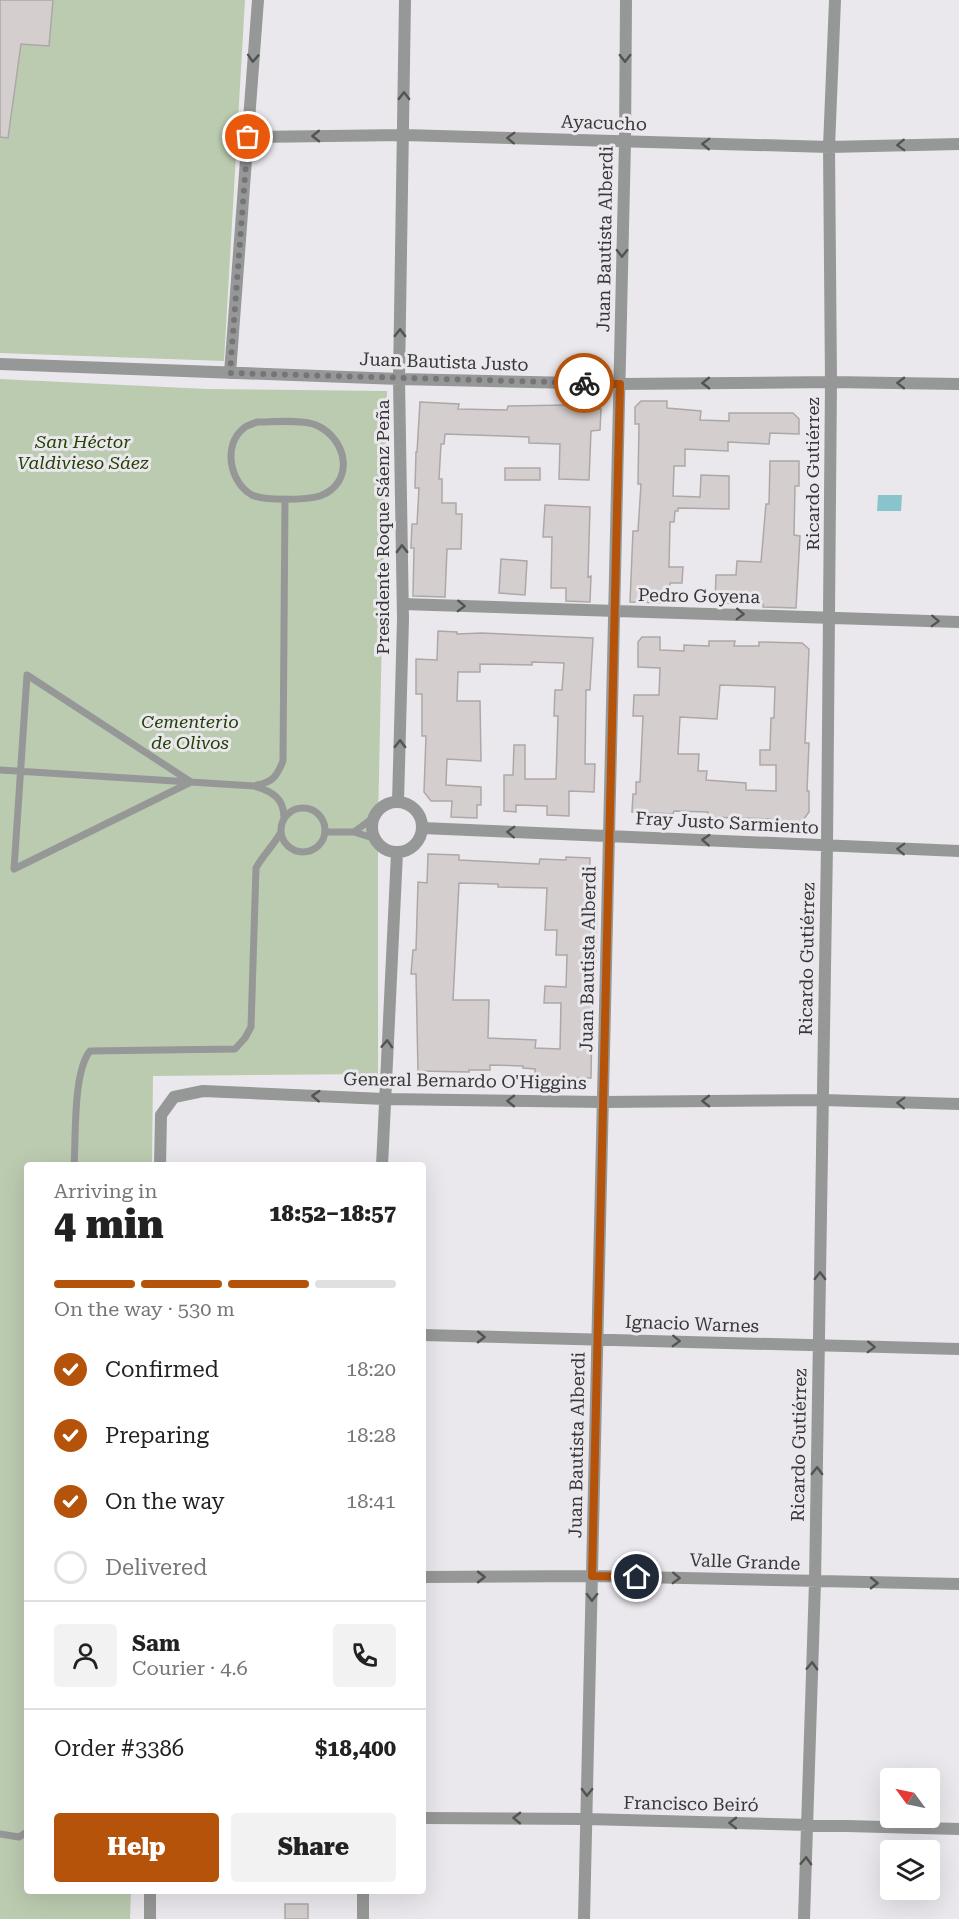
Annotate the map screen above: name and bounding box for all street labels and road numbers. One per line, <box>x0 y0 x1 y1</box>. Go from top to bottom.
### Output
street label: Ayacucho <box>561 111 647 134</box>
street label: Juan Bautista Alberdi <box>592 145 617 332</box>
street label: Juan Bautista Justo <box>359 348 529 375</box>
street label: Ricardo Gutiérrez <box>802 397 823 551</box>
street label: Presidente Roque Sáenz Peña <box>372 399 393 655</box>
street label: Pedro Goyena <box>638 584 760 607</box>
street label: Fray Justo Sarmiento <box>635 807 819 838</box>
street label: Juan Bautista Alberdi <box>575 865 600 1052</box>
street label: Ricardo Gutiérrez <box>795 882 818 1036</box>
street label: General Bernardo O'Higgins <box>343 1068 587 1093</box>
street label: Ignacio Warnes <box>625 1311 759 1336</box>
street label: Juan Bautista Alberdi <box>564 1351 589 1538</box>
street label: Ricardo Gutiérrez <box>787 1368 810 1522</box>
street label: Valle Grande <box>689 1549 801 1574</box>
street label: Francisco Beiró <box>623 1792 759 1815</box>

